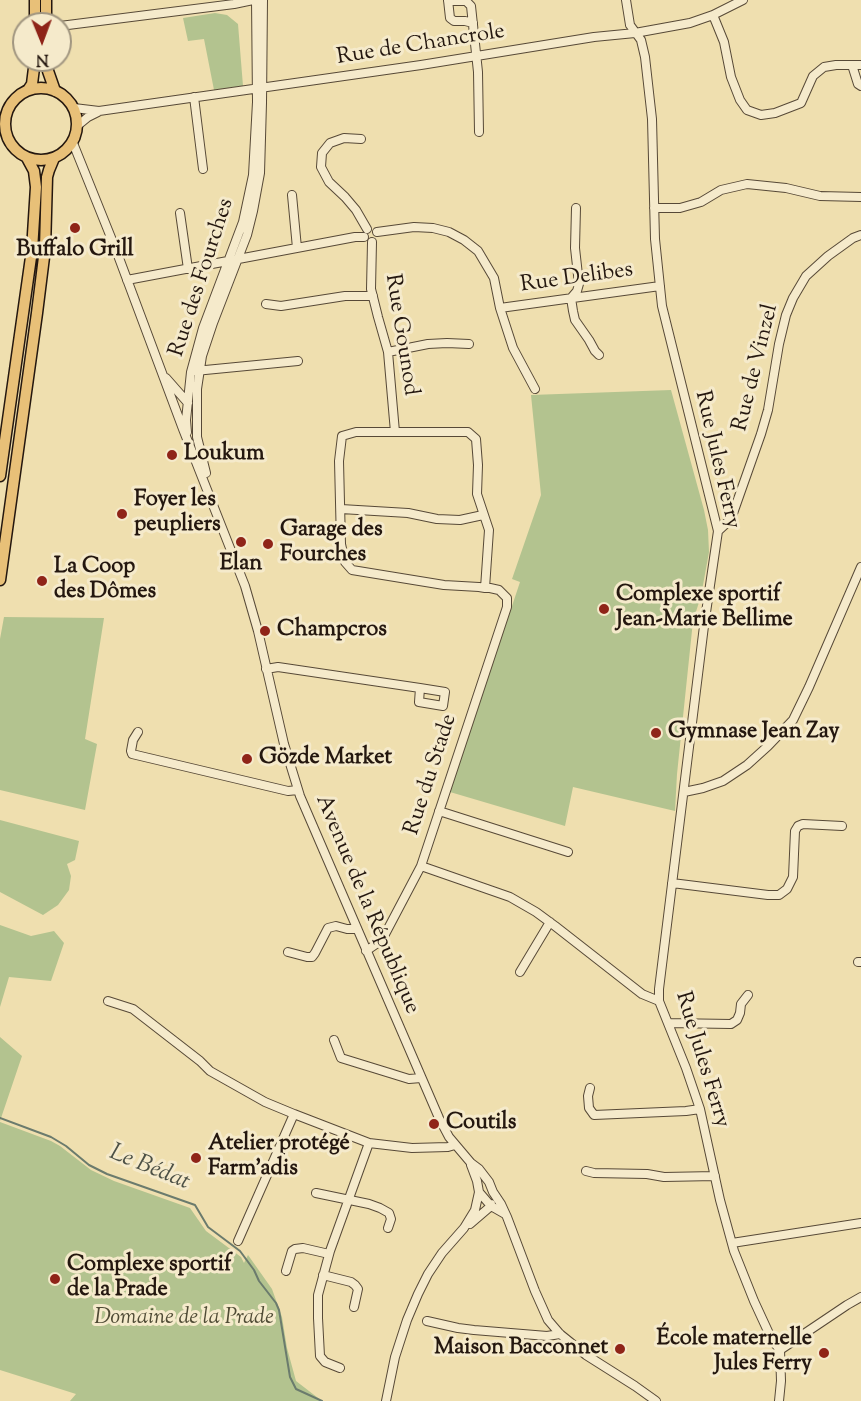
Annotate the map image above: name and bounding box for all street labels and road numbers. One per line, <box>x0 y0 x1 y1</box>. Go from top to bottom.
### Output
street label: Rue de Chancrole <box>335 20 507 72</box>
street label: Rue des Fourches <box>165 196 241 360</box>
street label: Rue Delibes <box>519 258 635 300</box>
street label: Rue Gounod <box>377 272 423 398</box>
street label: Rue de Vinzel <box>728 302 786 434</box>
street label: Rue Jules Ferry <box>687 388 745 532</box>
street label: Rue du Stade <box>400 711 464 839</box>
street label: Avenue de la République <box>308 792 424 1018</box>
street label: Rue Jules Ferry <box>668 989 734 1131</box>

